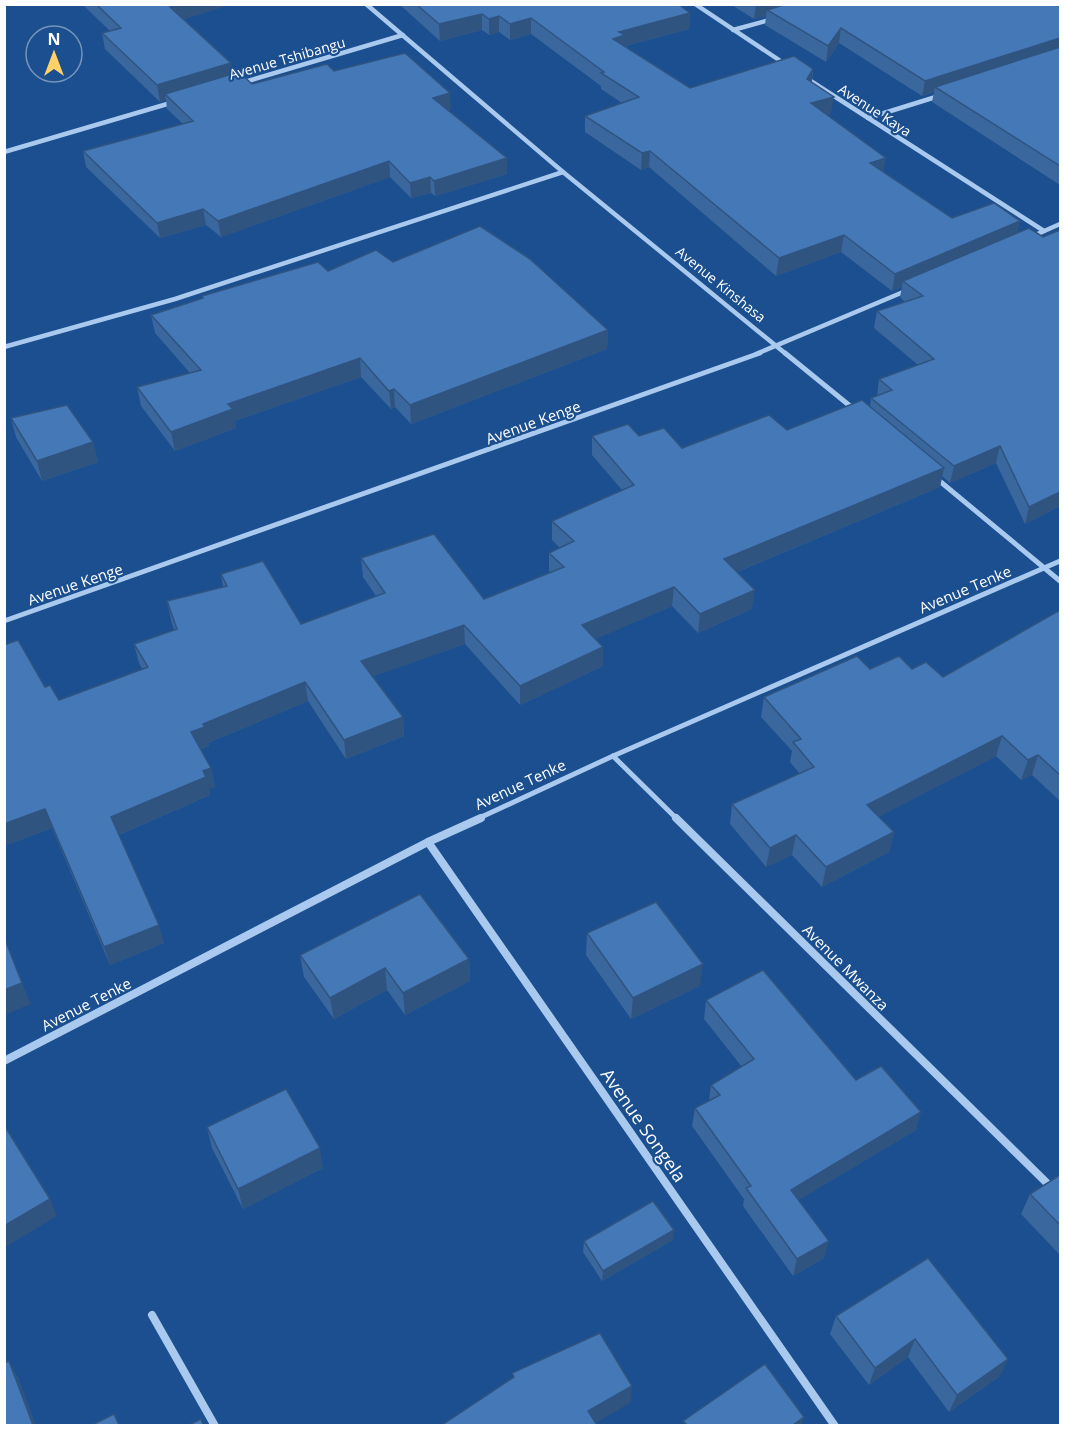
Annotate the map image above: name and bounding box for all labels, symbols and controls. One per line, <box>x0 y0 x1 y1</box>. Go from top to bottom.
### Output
north arrow <box>24 24 84 84</box>
text: N <box>47 28 61 50</box>
street label: Avenue Tshibangu <box>227 32 347 84</box>
street label: Avenue Kaya <box>835 79 915 141</box>
street label: Avenue Kinshasa <box>672 242 770 326</box>
street label: Avenue Kenge <box>483 396 583 448</box>
street label: Avenue Kenge <box>25 558 125 610</box>
street label: Avenue Tenke <box>916 561 1014 617</box>
street label: Avenue Tenke <box>471 754 569 814</box>
street label: Avenue Mwanza <box>799 920 893 1014</box>
street label: Avenue Tenke <box>38 973 134 1035</box>
street label: Avenue Songela <box>596 1063 692 1187</box>

